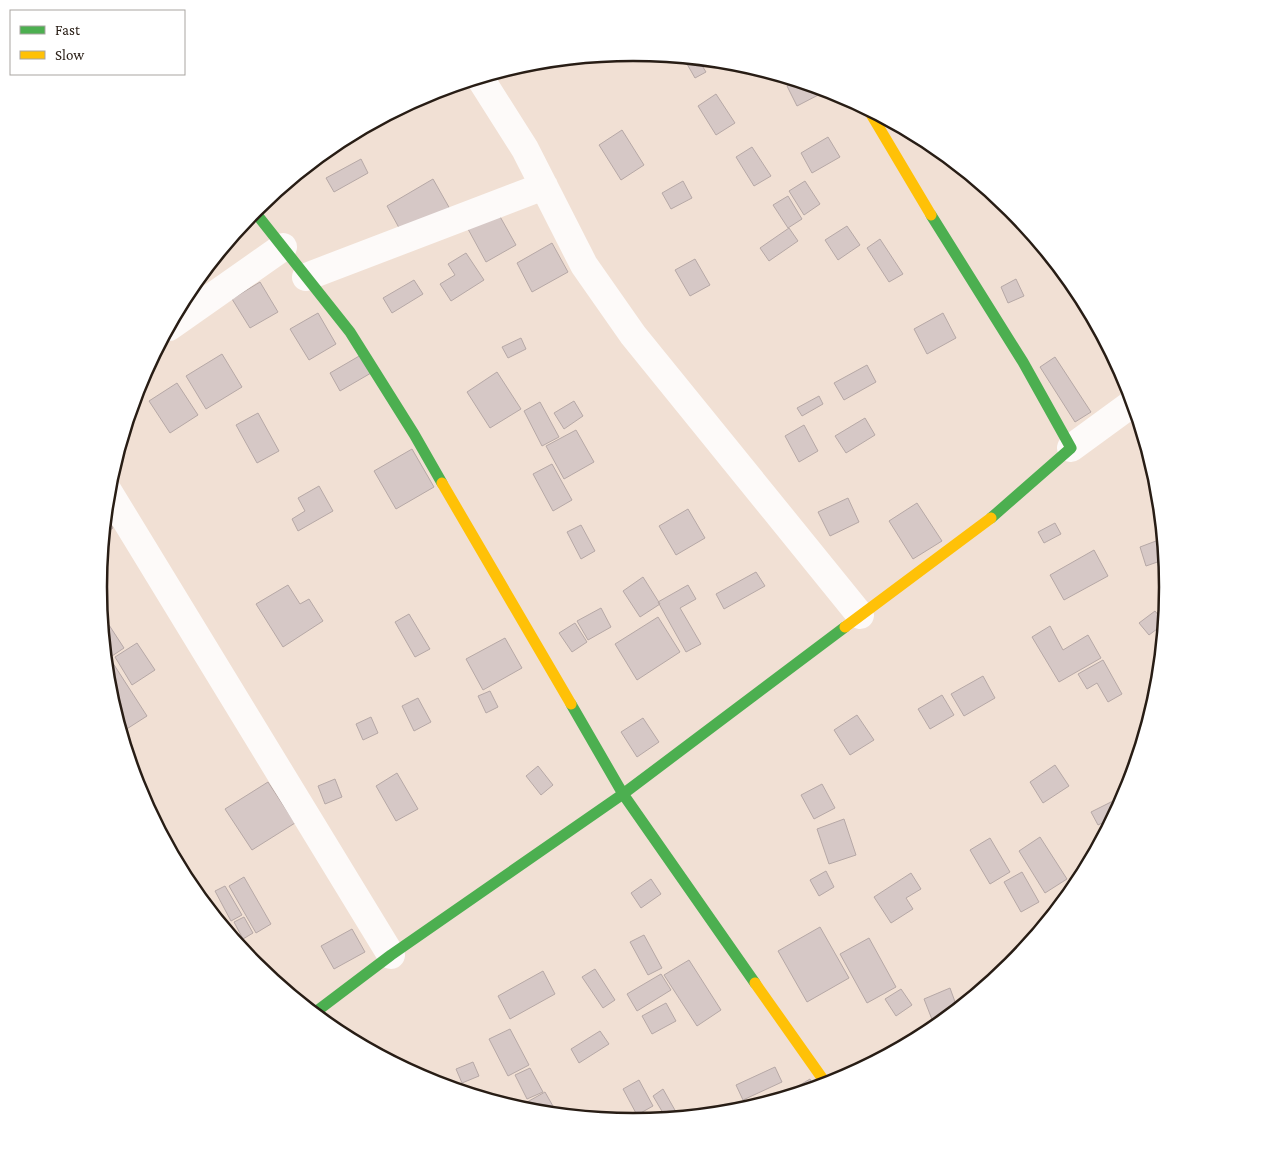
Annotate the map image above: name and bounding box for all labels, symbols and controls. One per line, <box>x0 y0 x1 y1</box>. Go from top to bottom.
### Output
legend <box>10 10 185 75</box>
text: Fast <box>55 22 81 38</box>
text: Slow <box>55 47 85 63</box>

